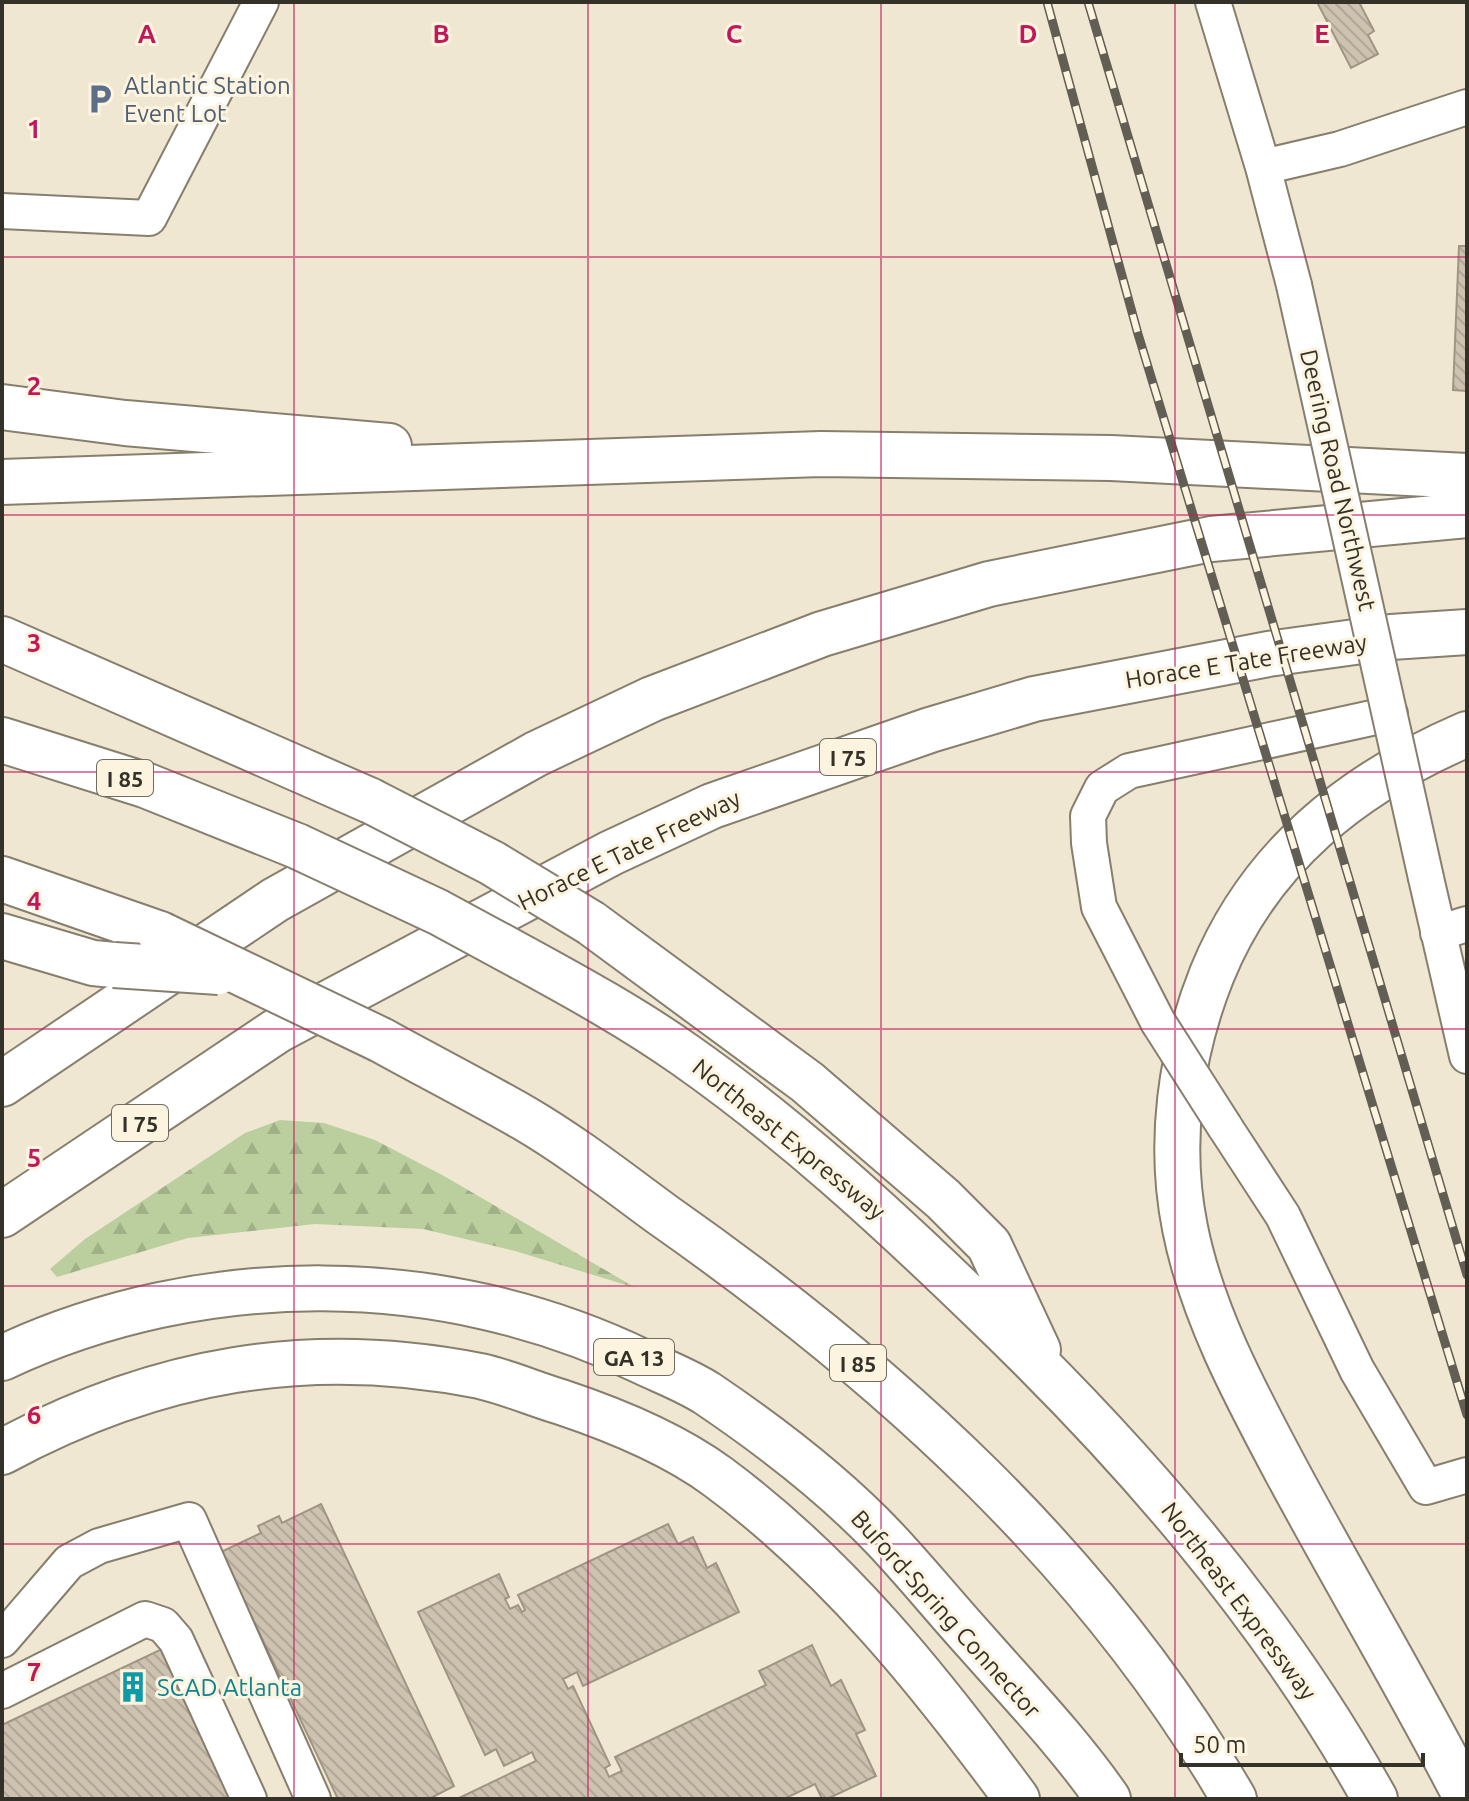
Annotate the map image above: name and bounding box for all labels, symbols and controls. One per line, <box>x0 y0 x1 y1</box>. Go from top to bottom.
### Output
text: A <box>138 19 157 48</box>
text: B <box>432 19 450 48</box>
text: C <box>726 19 743 48</box>
text: D <box>1019 19 1037 48</box>
text: E <box>1314 19 1330 48</box>
place label: Atlantic Station Event Lot <box>124 72 291 127</box>
parking icon: Atlantic Station Event Lot <box>83 82 117 116</box>
text: 1 <box>27 114 41 143</box>
street label: Deering Road Northwest <box>1295 347 1381 614</box>
text: 2 <box>27 371 41 400</box>
text: 3 <box>27 628 41 657</box>
street label: Horace E Tate Freeway <box>1123 629 1369 693</box>
road number: I 75 <box>820 739 876 775</box>
road number: I 85 <box>97 760 153 796</box>
street label: Horace E Tate Freeway <box>513 784 745 916</box>
text: 4 <box>27 886 41 915</box>
street label: Northeast Expressway <box>687 1053 891 1225</box>
road number: I 75 <box>112 1105 168 1141</box>
text: 5 <box>27 1143 41 1172</box>
road number: GA 13 <box>594 1339 674 1375</box>
road number: I 85 <box>830 1345 886 1381</box>
text: 6 <box>27 1400 41 1429</box>
street label: Northeast Expressway <box>1156 1497 1322 1705</box>
street label: Buford-Spring Connector <box>846 1505 1046 1723</box>
text: 7 <box>27 1657 41 1686</box>
building icon: SCAD Atlanta <box>116 1670 150 1704</box>
place label: SCAD Atlanta <box>157 1674 302 1701</box>
scale bar <box>1181 1717 1423 1767</box>
text: 50 m <box>1193 1731 1246 1758</box>

